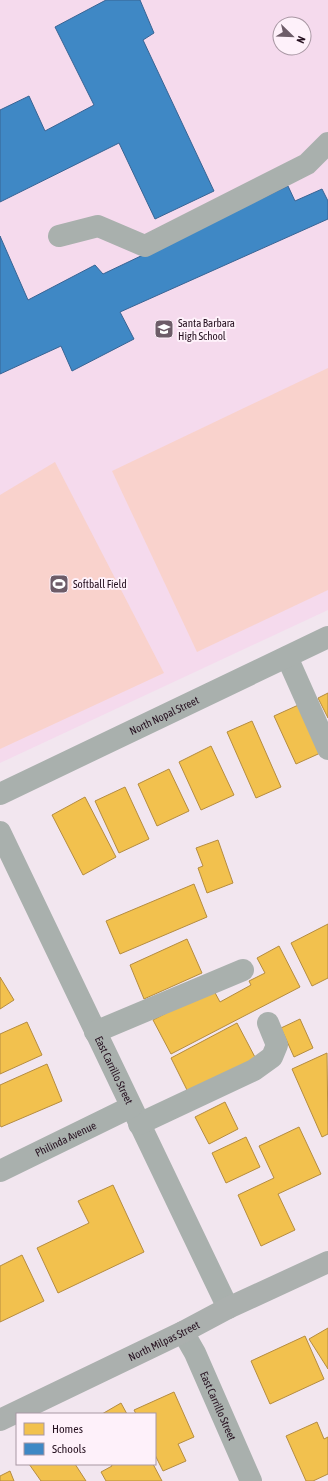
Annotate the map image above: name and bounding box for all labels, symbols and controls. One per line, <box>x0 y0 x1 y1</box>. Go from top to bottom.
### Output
north arrow <box>272 16 312 56</box>
text: N <box>294 35 308 45</box>
place label: Santa Barbara High School <box>178 317 235 342</box>
school or university icon: Santa Barbara High School <box>153 318 175 340</box>
sports icon: Softball Field <box>48 573 70 595</box>
place label: Softball Field <box>73 578 127 590</box>
street label: North Nopal Street <box>128 694 201 737</box>
street label: East Carrillo Street <box>93 1034 135 1106</box>
street label: Philinda Avenue <box>33 1119 98 1159</box>
street label: North Milpas Street <box>126 1318 201 1363</box>
street label: East Carrillo Street <box>198 1370 239 1442</box>
legend <box>16 1413 156 1465</box>
text: Homes <box>52 1422 83 1436</box>
text: Schools <box>52 1442 86 1456</box>

